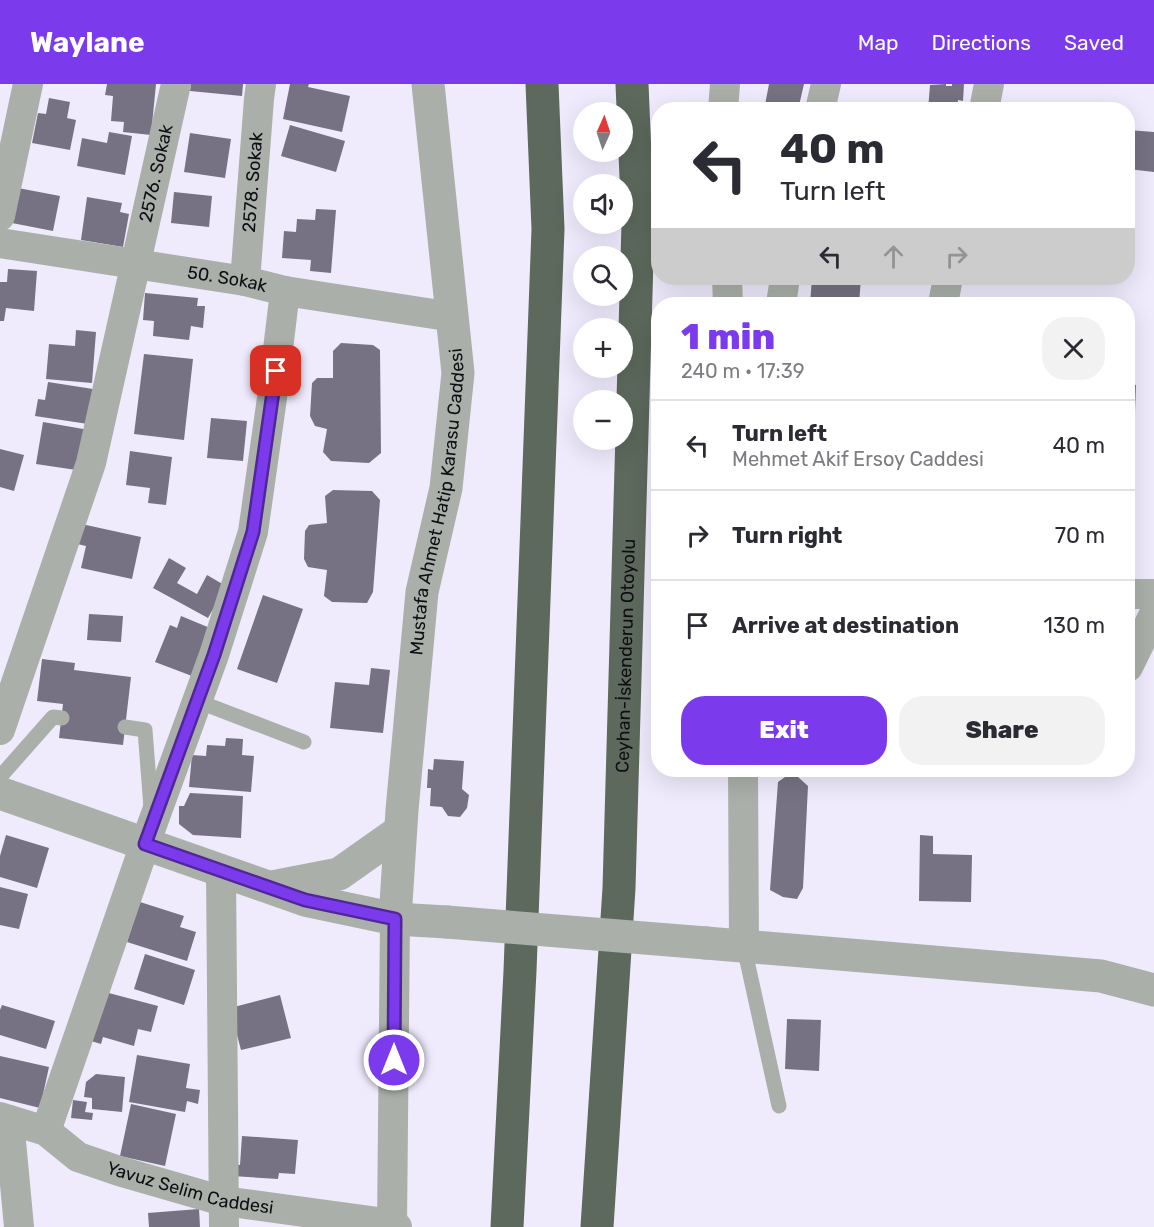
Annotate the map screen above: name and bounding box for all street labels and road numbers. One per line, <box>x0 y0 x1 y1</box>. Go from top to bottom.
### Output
street label: 2576. Sokak <box>134 122 178 224</box>
street label: 2578. Sokak <box>238 131 267 233</box>
street label: 50. Sokak <box>186 261 270 297</box>
street label: Mustafa Ahmet Hatip Karasu Caddesi <box>405 347 469 656</box>
street label: Ceyhan-İskenderun Otoyolu <box>611 538 640 773</box>
street label: Yavuz Selim Caddesi <box>104 1157 275 1219</box>

